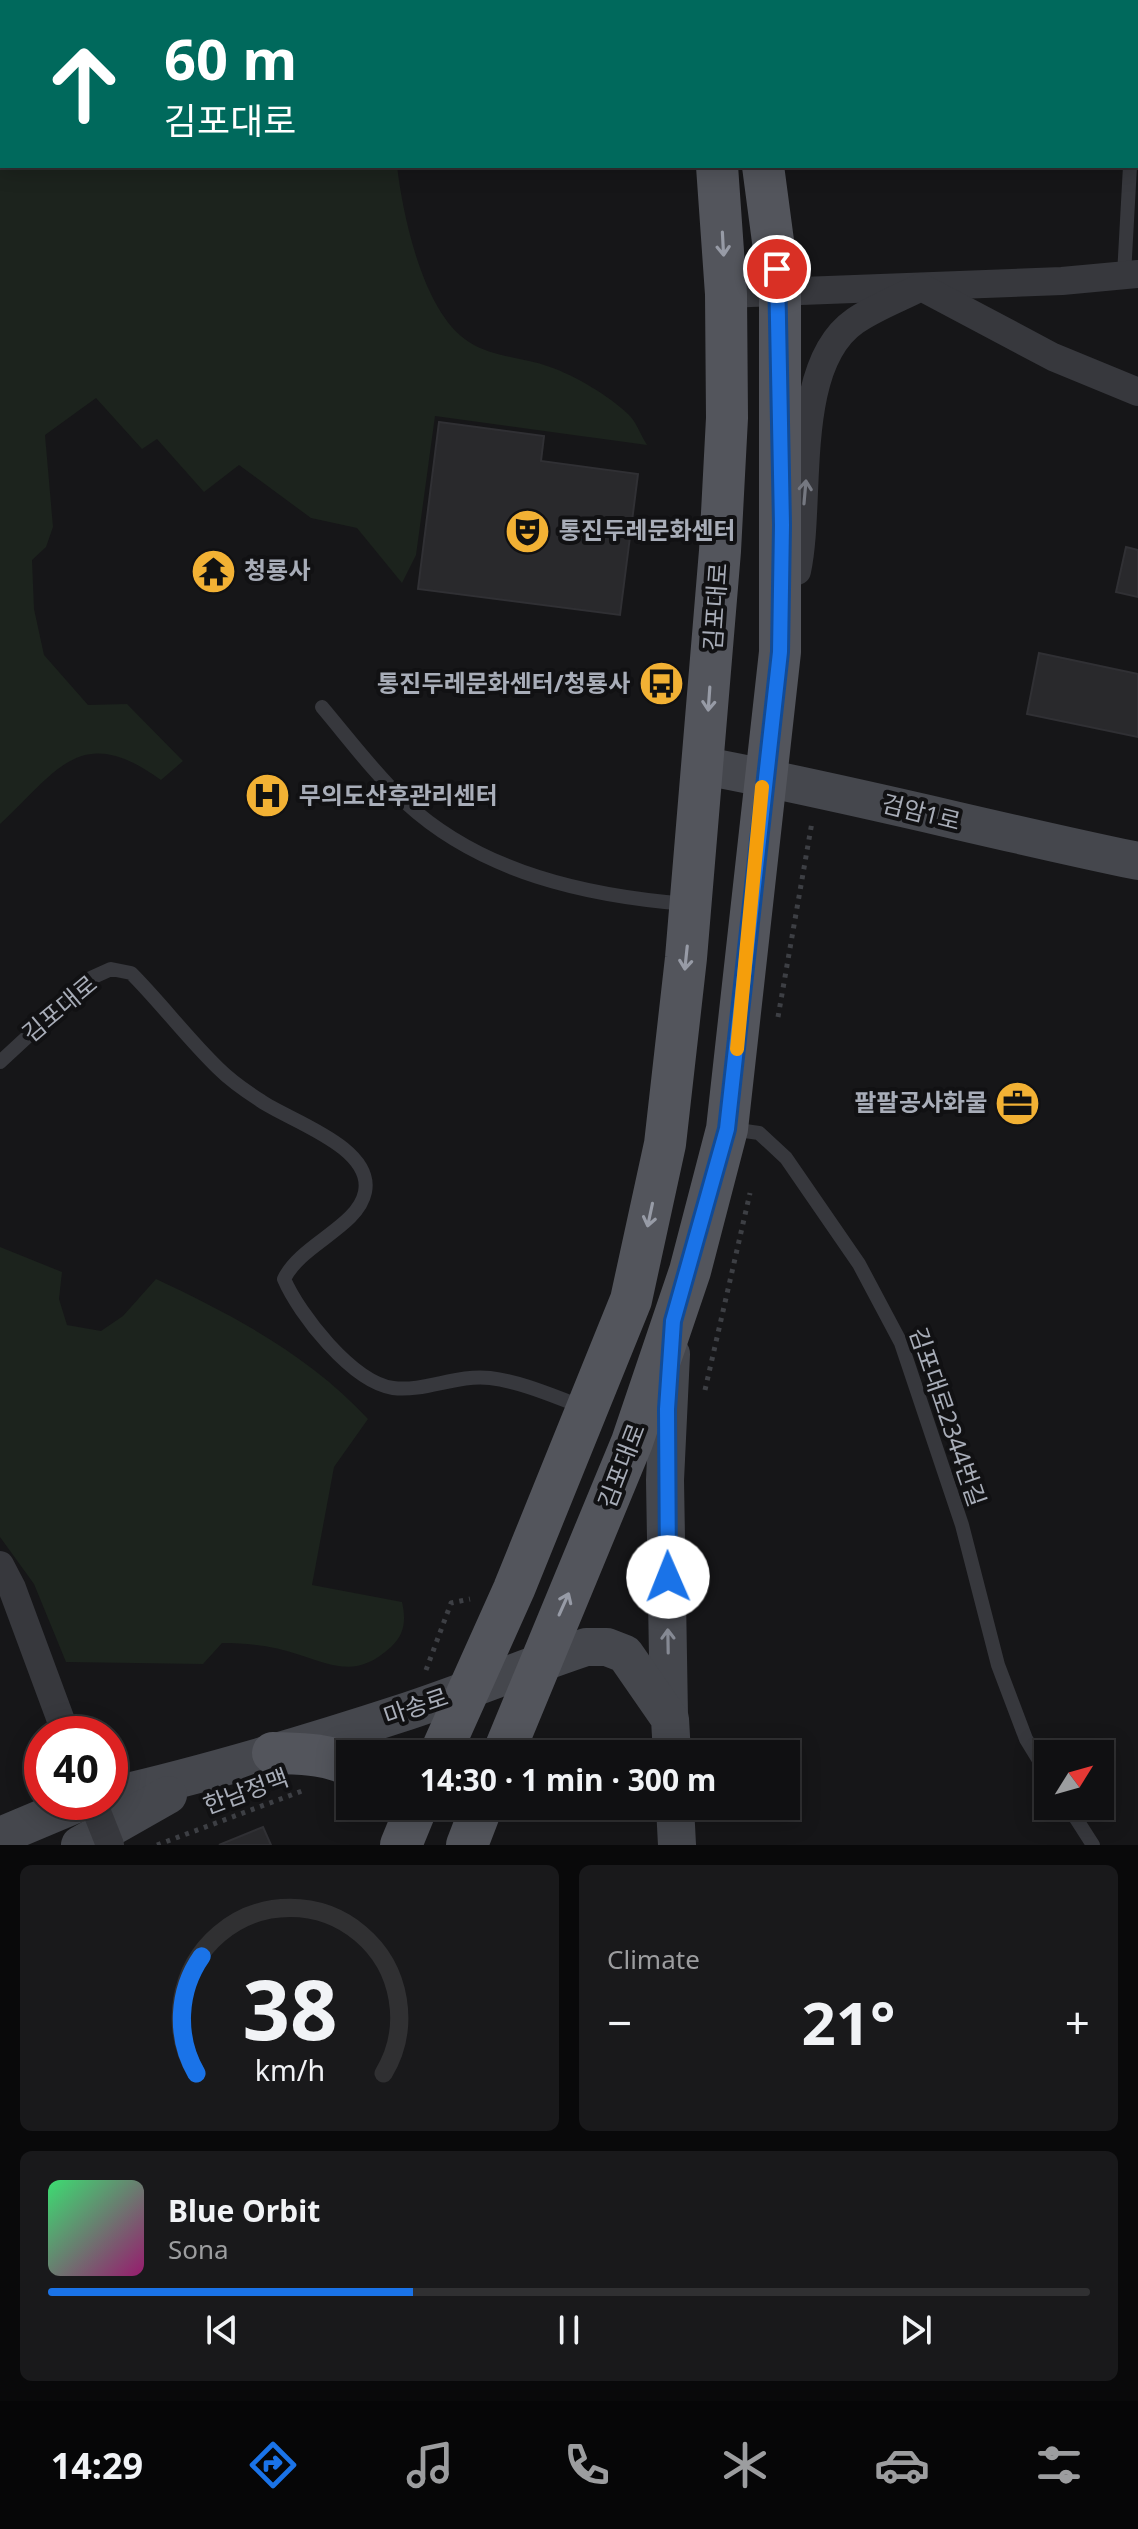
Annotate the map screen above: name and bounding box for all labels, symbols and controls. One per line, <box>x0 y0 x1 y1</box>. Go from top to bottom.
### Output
text: 60 m <box>164 20 297 96</box>
icon: ahead <box>32 32 136 136</box>
text: 김포대로 <box>164 96 296 145</box>
one-way arrow <box>715 230 730 257</box>
pin <box>743 235 811 303</box>
icon: arrive <box>755 247 799 291</box>
one-way arrow <box>797 479 812 506</box>
theatre icon: 통진두레문화센터 <box>504 507 552 555</box>
place label: 통진두레문화센터 <box>559 513 736 546</box>
temple icon: 청룡사 <box>189 547 237 595</box>
place label: 청룡사 <box>244 553 310 586</box>
street label: 김포대로 <box>695 562 734 652</box>
bus stop icon: 통진두레문화센터/청룡사 <box>637 660 685 708</box>
place label: 통진두레문화센터/청룡사 <box>377 666 630 699</box>
one-way arrow <box>701 685 716 712</box>
hospital icon: 무의도산후관리센터 <box>244 772 292 820</box>
place label: 무의도산후관리센터 <box>299 778 498 811</box>
street label: 검암1로 <box>879 786 964 837</box>
one-way arrow <box>678 944 693 971</box>
street label: 김포대로 <box>15 967 103 1049</box>
office icon: 팔팔공사화물 <box>994 1079 1042 1127</box>
place label: 팔팔공사화물 <box>855 1085 987 1118</box>
one-way arrow <box>642 1202 657 1228</box>
street label: 김포대로2344번길 <box>902 1323 995 1510</box>
street label: 김포대로 <box>589 1418 652 1513</box>
position arrow <box>626 1535 710 1619</box>
one-way arrow <box>558 1592 573 1617</box>
one-way arrow <box>660 1628 676 1655</box>
street label: 마송로 <box>379 1679 452 1732</box>
speed limit sign: 40 <box>24 1716 128 1820</box>
north arrow <box>1034 1740 1114 1820</box>
map controls <box>1034 1740 1114 1820</box>
text: 14:30 · 1 min · 300 m <box>420 1759 716 1800</box>
street label: 한남정맥 <box>198 1760 293 1821</box>
text: Climate <box>607 1941 700 1977</box>
text: 38 <box>242 1951 337 2064</box>
text: 21° <box>801 1981 896 2063</box>
text: − <box>607 1992 632 2052</box>
text: + <box>1065 1992 1090 2052</box>
text: km/h <box>254 2050 325 2089</box>
text: Blue Orbit <box>168 2190 320 2231</box>
text: Sona <box>168 2231 229 2267</box>
icon: previous <box>200 2308 244 2352</box>
icon: pause <box>547 2308 591 2352</box>
icon: next <box>894 2308 938 2352</box>
icon: directions <box>245 2437 301 2493</box>
icon: music <box>402 2437 458 2493</box>
icon: phone <box>559 2437 615 2493</box>
icon: climate <box>717 2437 773 2493</box>
icon: car <box>874 2437 930 2493</box>
icon: filters <box>1031 2437 1087 2493</box>
text: 14:29 <box>51 2441 143 2490</box>

